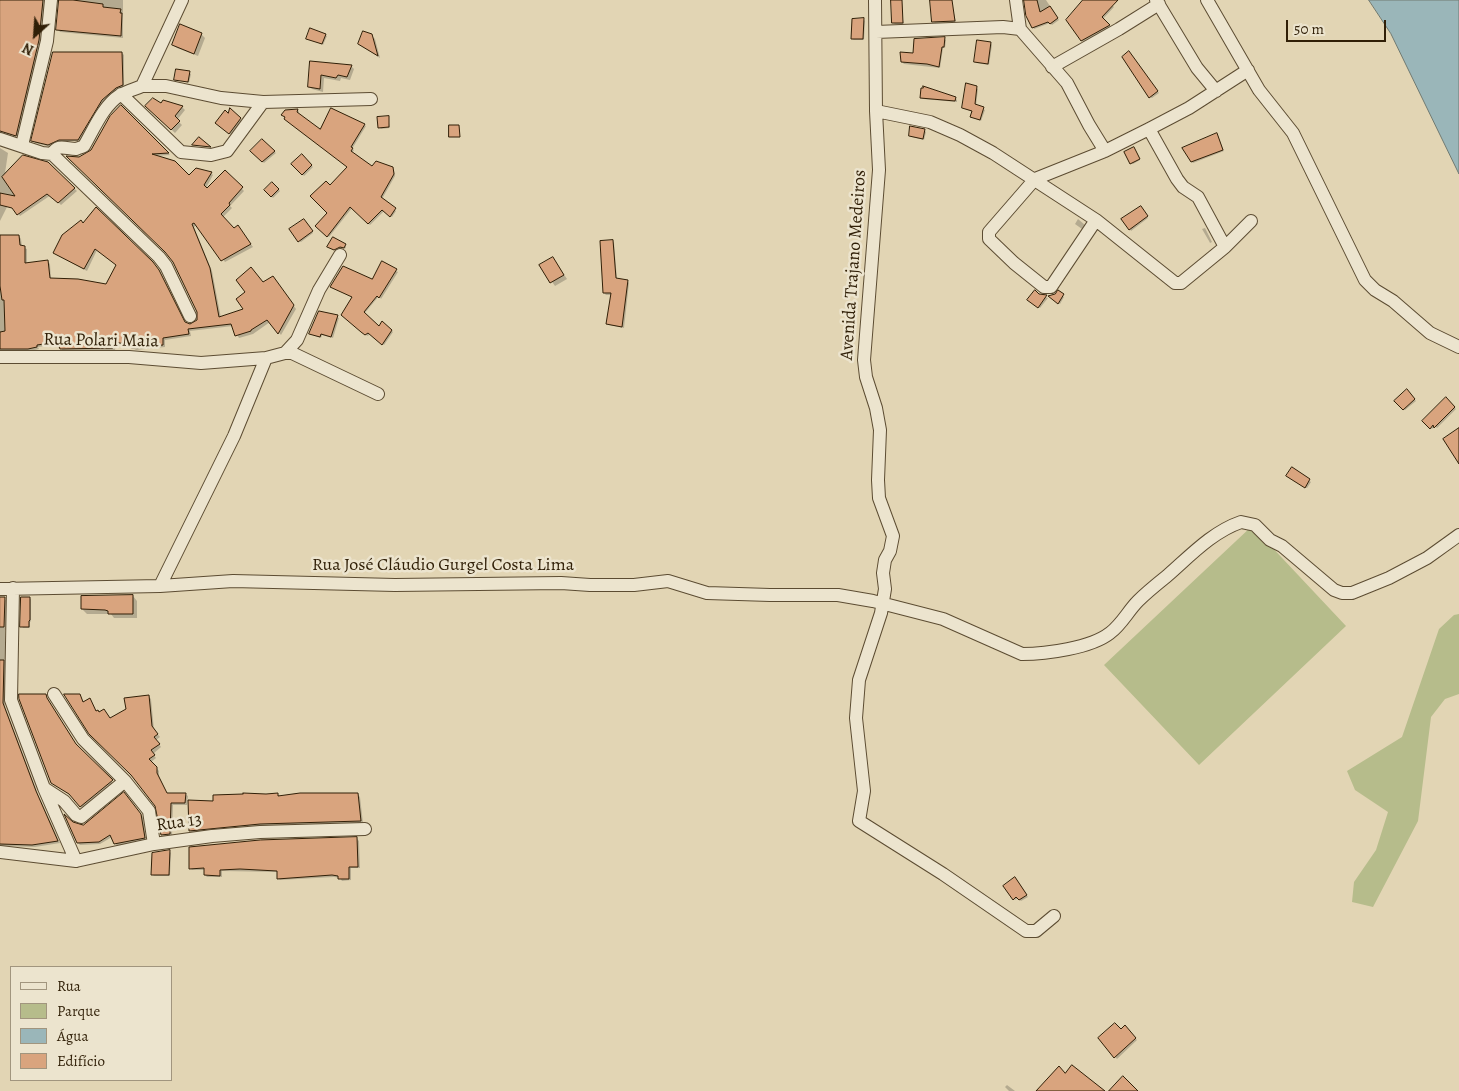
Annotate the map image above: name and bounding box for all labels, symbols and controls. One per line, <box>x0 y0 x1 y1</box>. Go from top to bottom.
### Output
north arrow <box>10 10 60 60</box>
scale bar <box>1289 10 1389 42</box>
text: 50 m <box>1294 19 1324 39</box>
text: N <box>19 38 37 60</box>
street label: Avenida Trajano Medeiros <box>837 169 871 361</box>
street label: Rua Polari Maia <box>43 329 159 353</box>
street label: Rua José Cláudio Gurgel Costa Lima <box>312 555 574 577</box>
street label: Rua 13 <box>155 809 203 837</box>
legend <box>10 966 172 1081</box>
text: Rua <box>57 976 81 996</box>
text: Parque <box>57 1001 100 1021</box>
text: Água <box>57 1026 88 1046</box>
text: Edifício <box>57 1051 105 1071</box>

